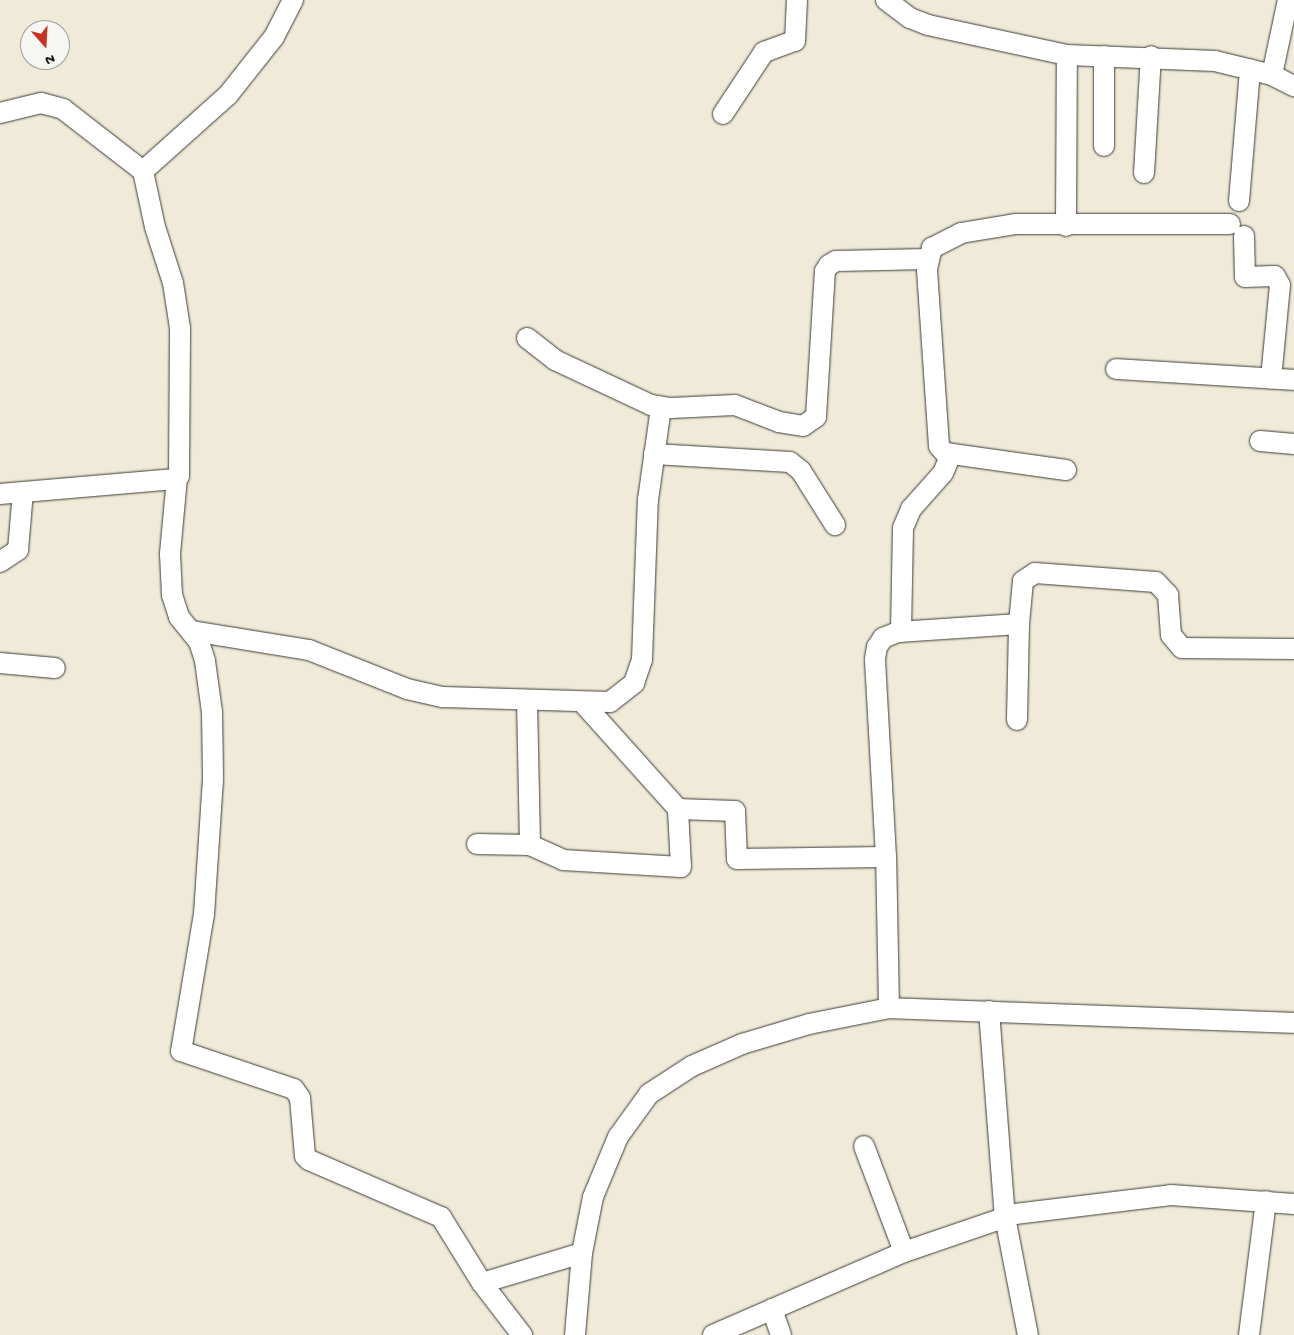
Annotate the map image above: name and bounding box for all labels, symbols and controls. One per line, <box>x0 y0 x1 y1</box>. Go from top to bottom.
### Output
north arrow <box>20 20 70 70</box>
text: N <box>43 49 57 68</box>

